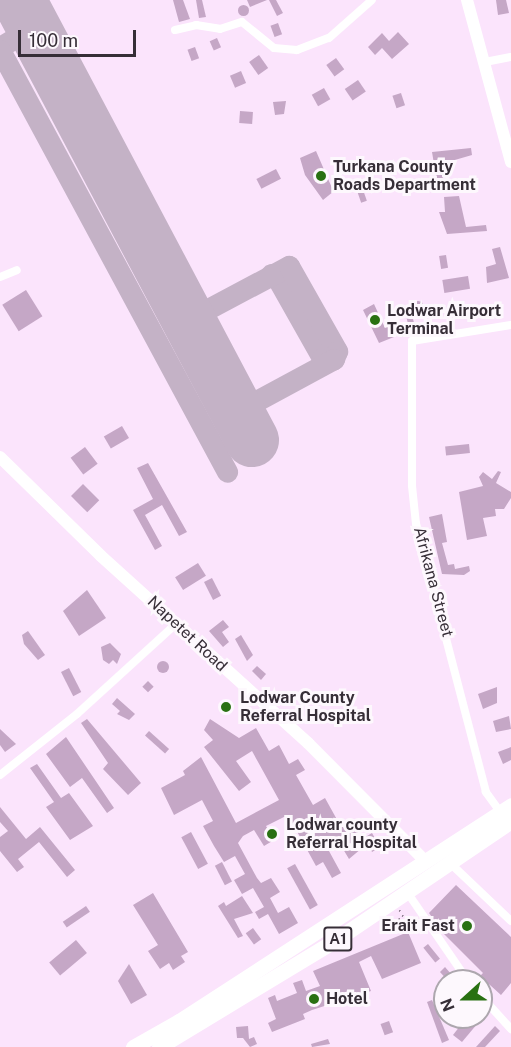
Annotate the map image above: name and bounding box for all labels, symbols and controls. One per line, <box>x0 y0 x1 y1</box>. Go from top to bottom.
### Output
scale bar <box>21 18 140 56</box>
text: 100 m <box>29 30 78 51</box>
place label: Turkana County Roads Department <box>333 157 476 195</box>
marker: Turkana County Roads Department <box>314 169 328 183</box>
place label: Lodwar Airport Terminal <box>387 301 501 339</box>
marker: Lodwar Airport Terminal <box>368 313 382 327</box>
street label: Afrikana Street <box>409 525 457 639</box>
street label: Napetet Road <box>143 592 231 676</box>
place label: Lodwar County Referral Hospital <box>240 688 371 726</box>
marker: Lodwar County Referral Hospital <box>217 698 235 716</box>
place label: Lodwar county Referral Hospital <box>286 815 417 853</box>
marker: Lodwar county Referral Hospital <box>263 825 281 843</box>
place label: Erait Fast <box>381 916 455 936</box>
marker: Erait Fast <box>460 919 474 933</box>
road number: A1 <box>323 927 353 951</box>
north arrow <box>433 969 493 1029</box>
place label: Hotel <box>326 989 368 1009</box>
marker: Hotel <box>307 992 321 1006</box>
text: N <box>436 996 459 1014</box>

